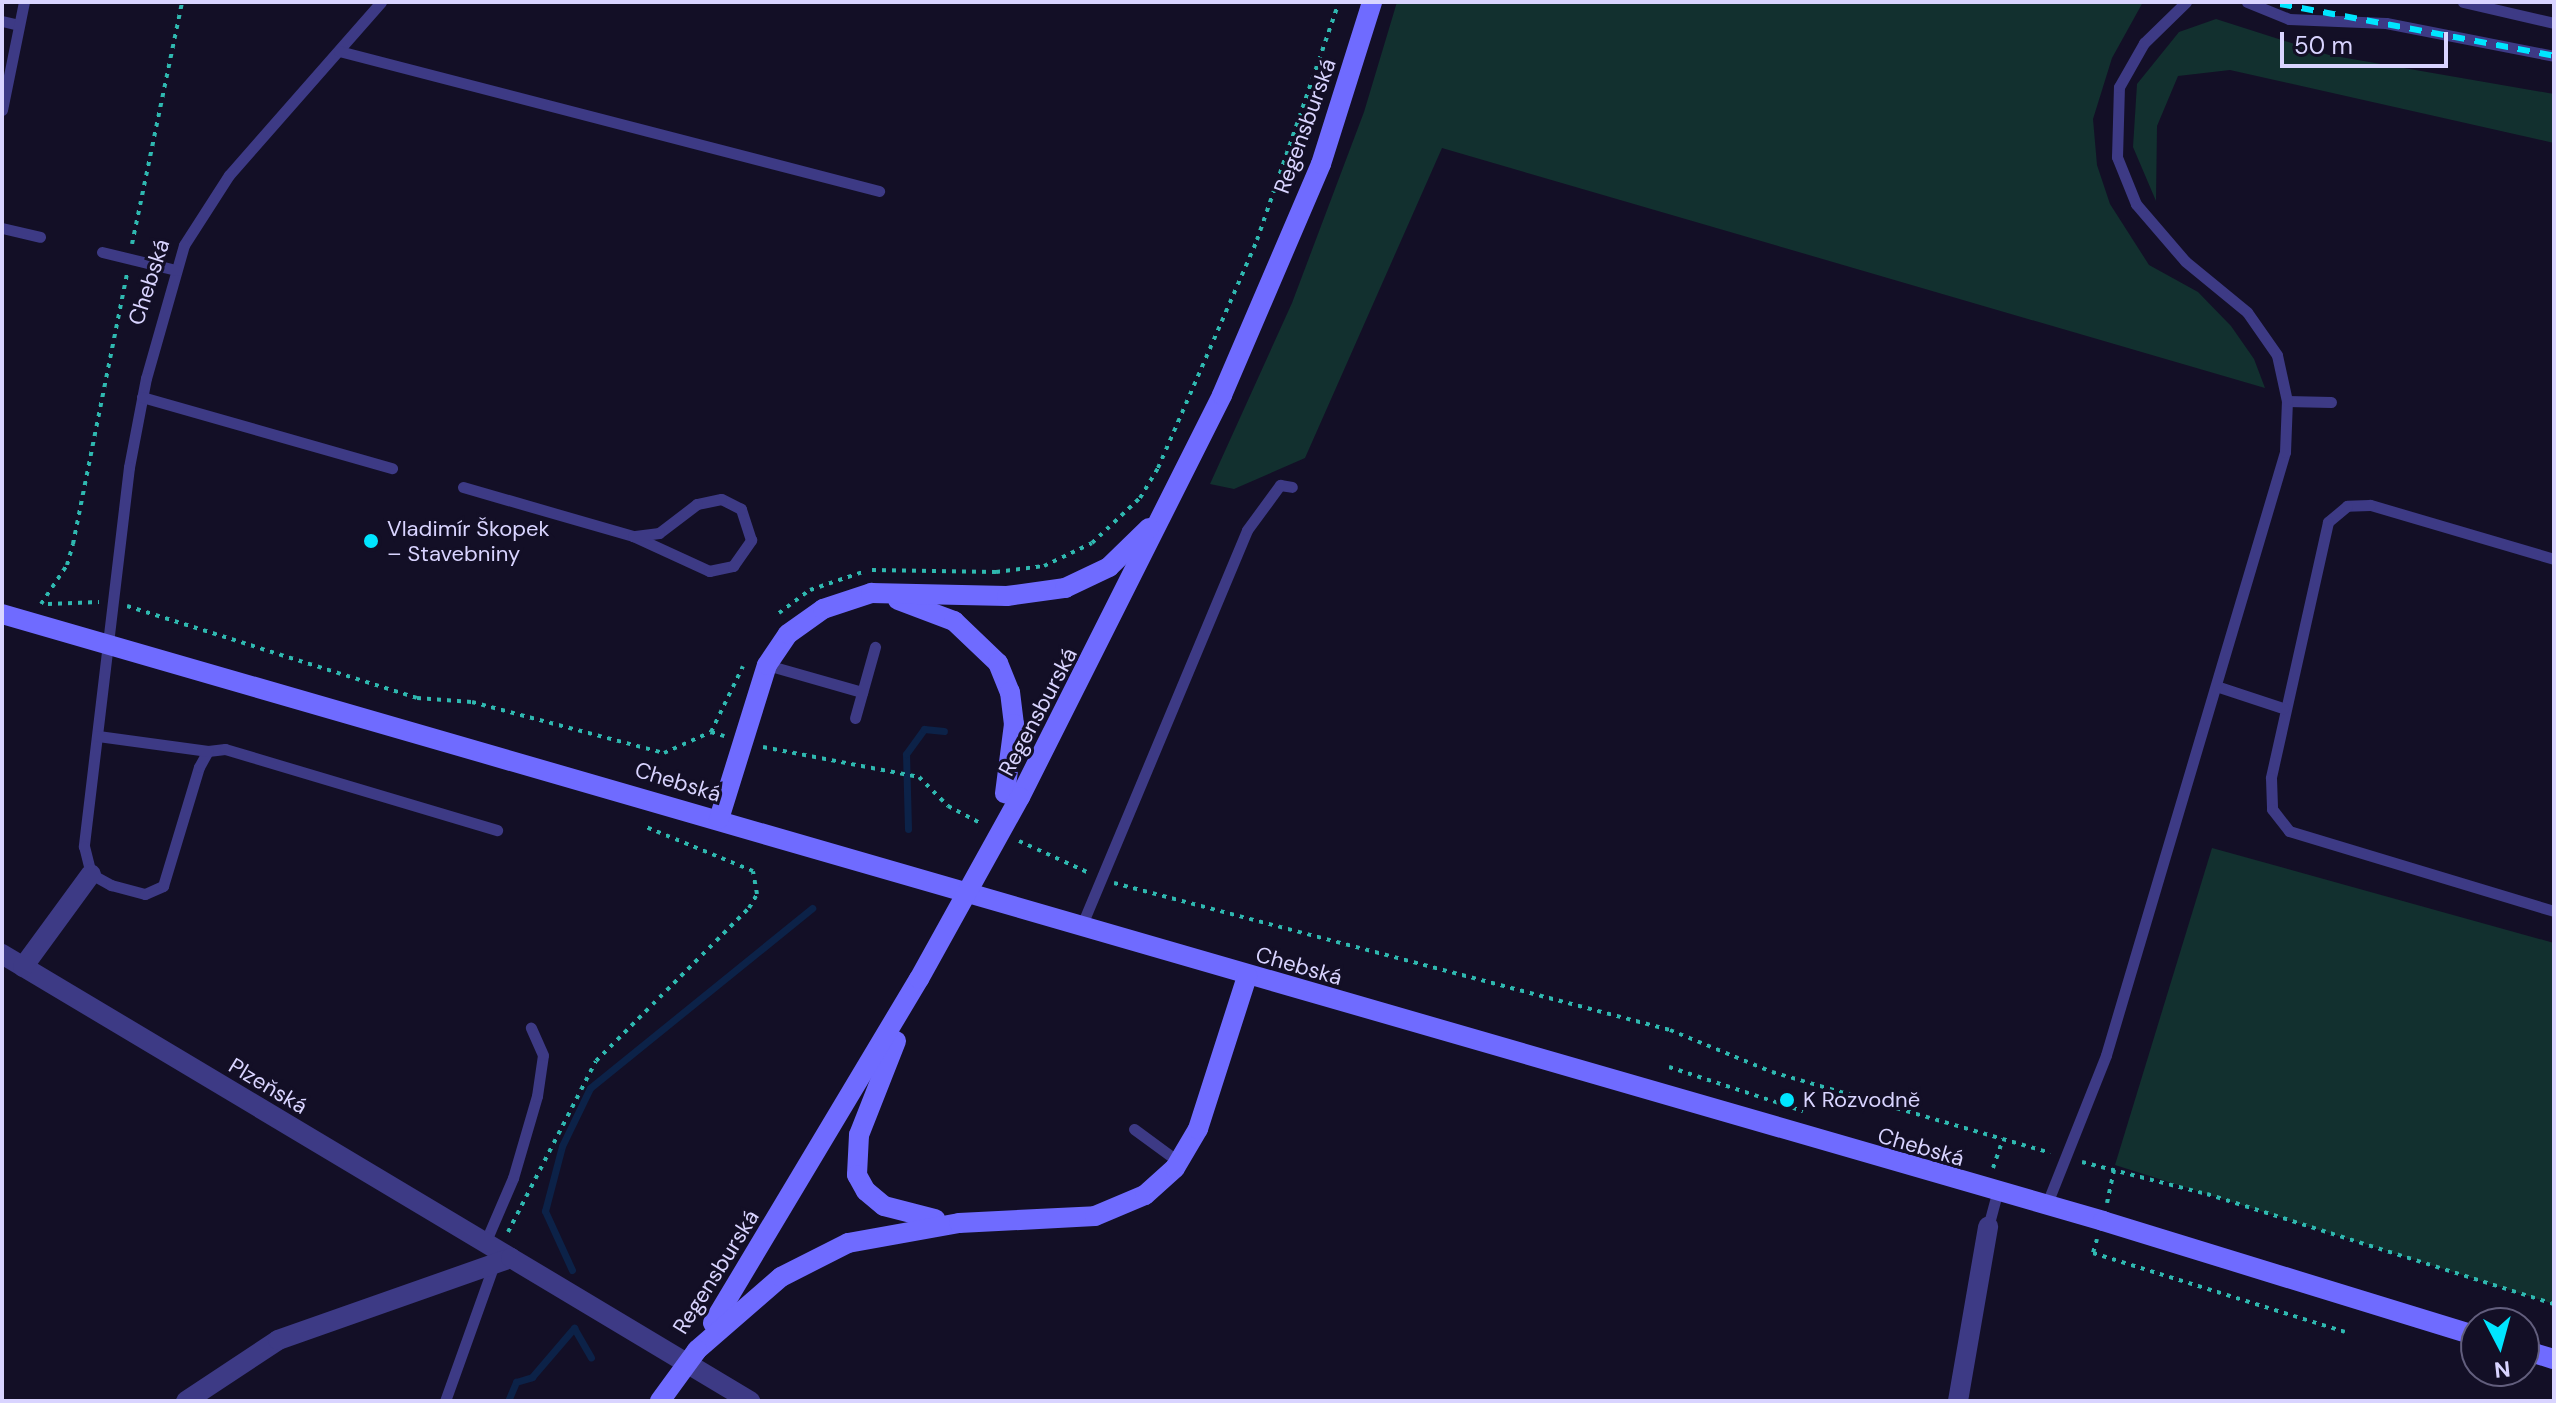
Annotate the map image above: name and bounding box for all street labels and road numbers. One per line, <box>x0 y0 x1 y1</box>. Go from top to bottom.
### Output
street label: Regensburská <box>1268 55 1342 197</box>
street label: Chebská <box>123 236 175 328</box>
street label: Regensburská <box>993 643 1083 781</box>
street label: Chebská <box>632 756 724 808</box>
street label: Chebská <box>1253 941 1345 991</box>
street label: Plzeňská <box>224 1052 312 1120</box>
street label: Chebská <box>1875 1122 1967 1172</box>
street label: Regensburská <box>667 1205 765 1339</box>

